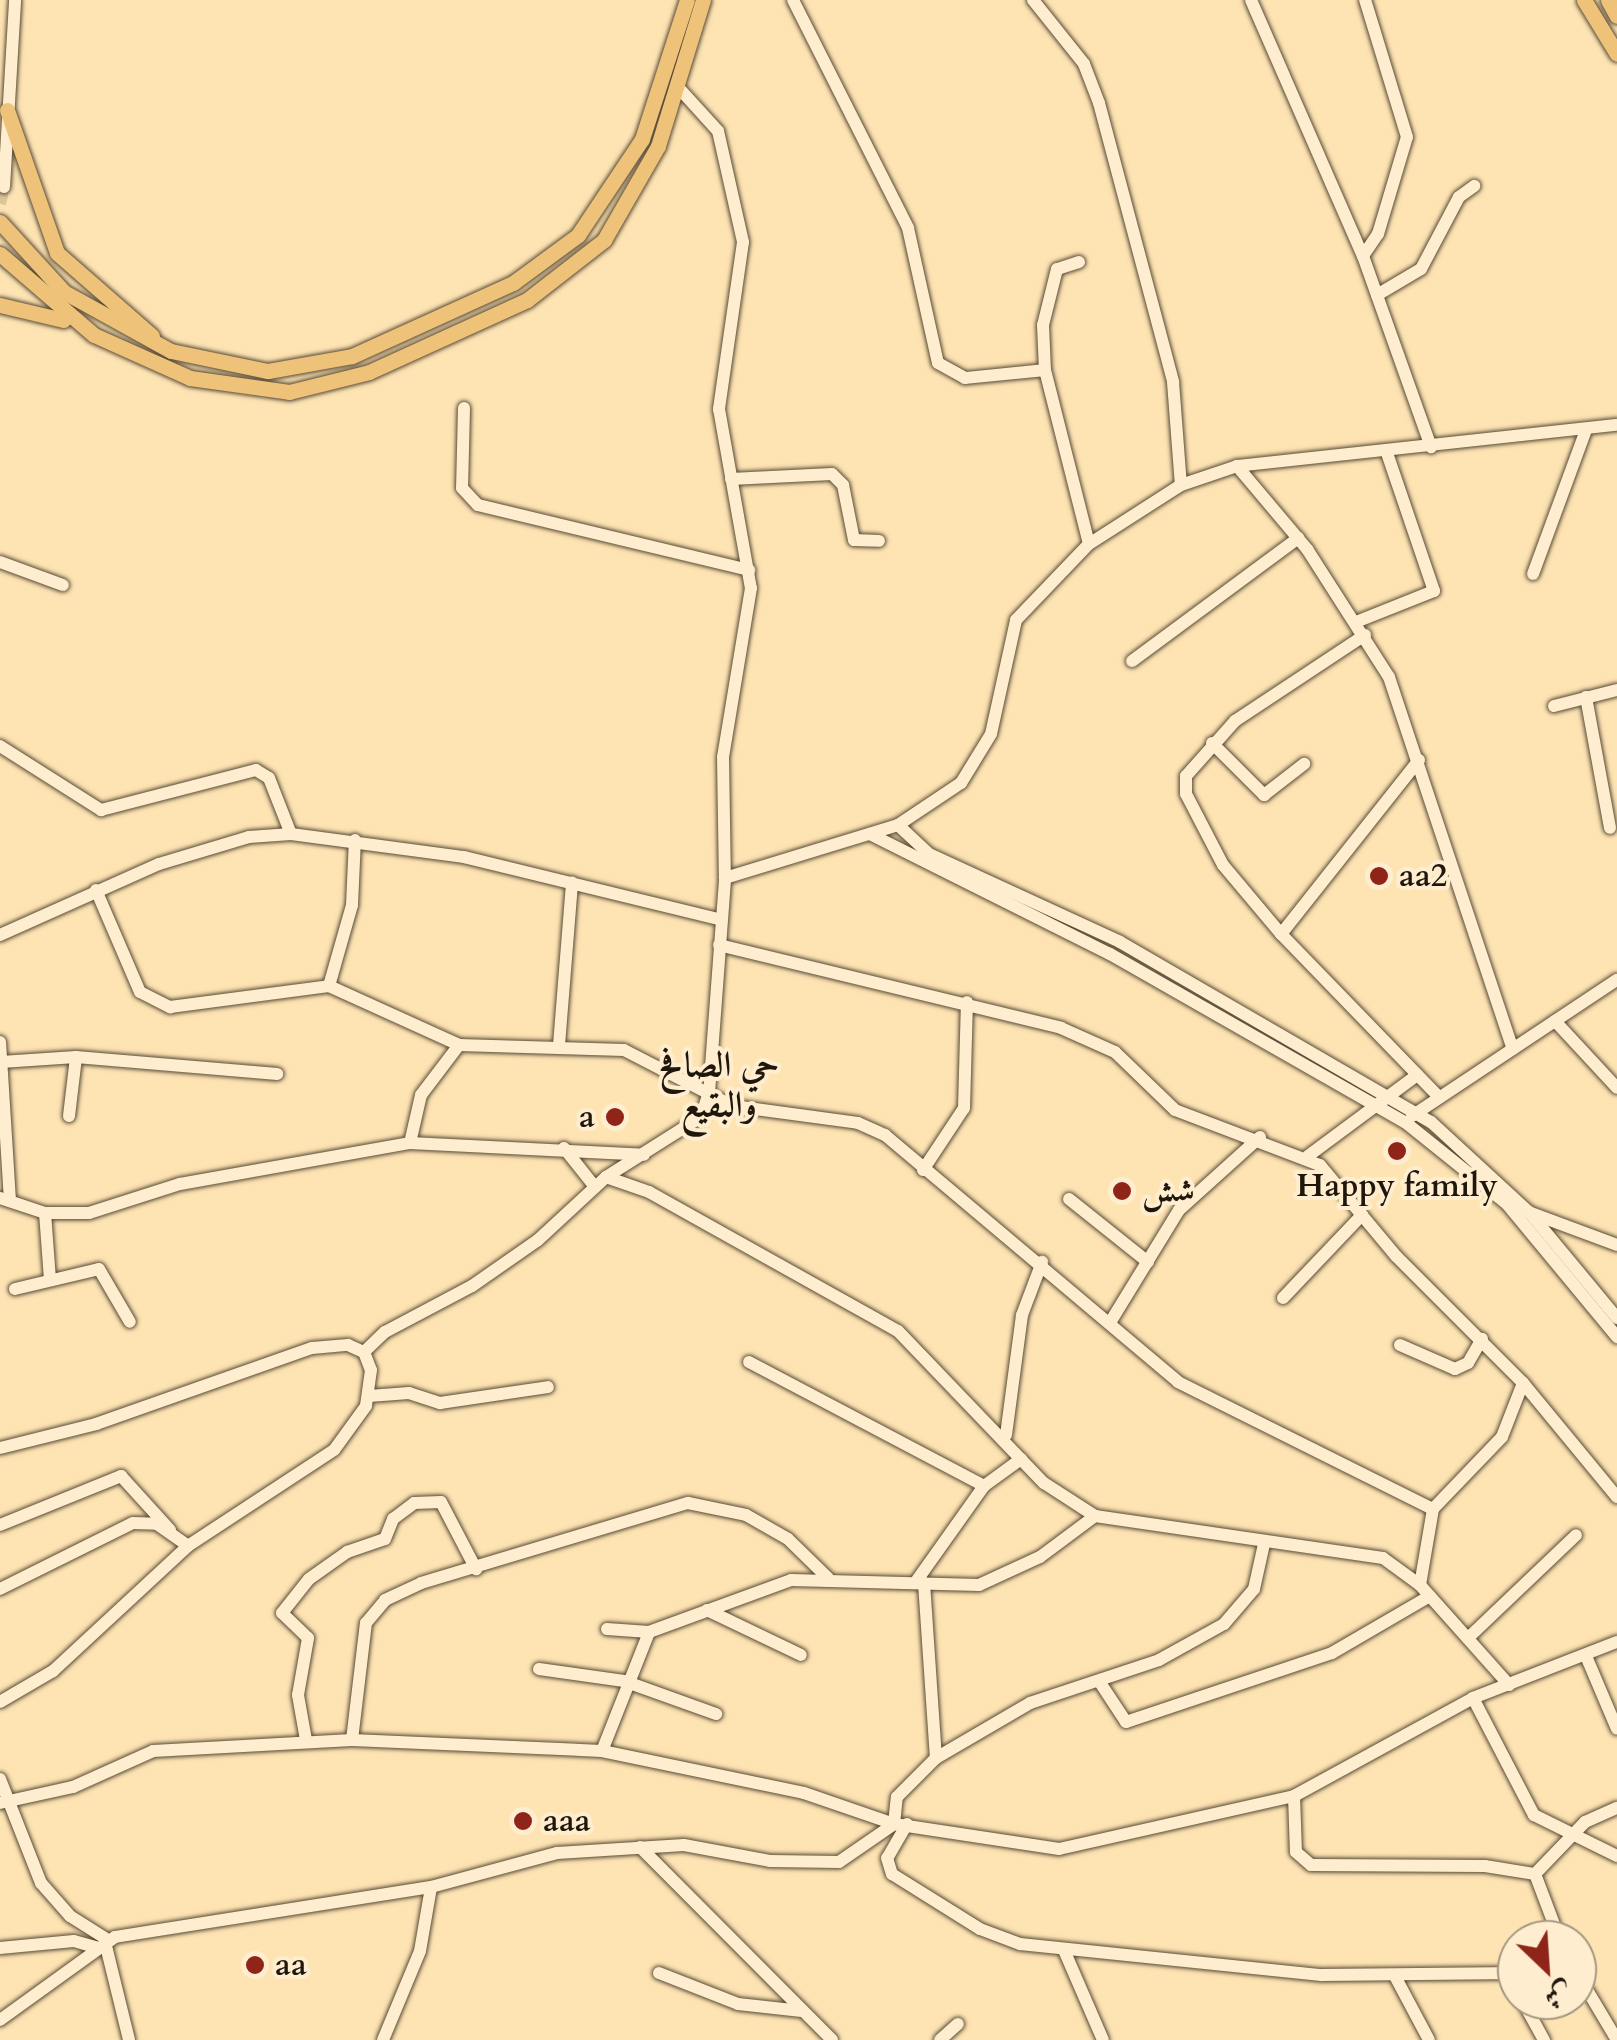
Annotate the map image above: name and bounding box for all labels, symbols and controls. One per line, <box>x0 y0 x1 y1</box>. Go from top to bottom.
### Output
place label: aa2 <box>1399 857 1447 895</box>
marker: aa2 <box>1368 865 1390 887</box>
district label: حي الصافح والبقيع <box>659 1044 779 1126</box>
place label: a <box>579 1098 595 1136</box>
marker: a <box>604 1106 626 1128</box>
marker: Happy family <box>1386 1140 1408 1162</box>
place label: Happy family <box>1296 1167 1498 1205</box>
place label: شش <box>1142 1172 1195 1210</box>
marker: شش <box>1111 1180 1133 1202</box>
place label: aaa <box>543 1802 591 1840</box>
marker: aaa <box>512 1810 534 1832</box>
north arrow <box>1497 1920 1597 2020</box>
place label: aa <box>275 1946 307 1984</box>
marker: aa <box>244 1954 266 1976</box>
text: ش <box>1538 1972 1579 2018</box>

